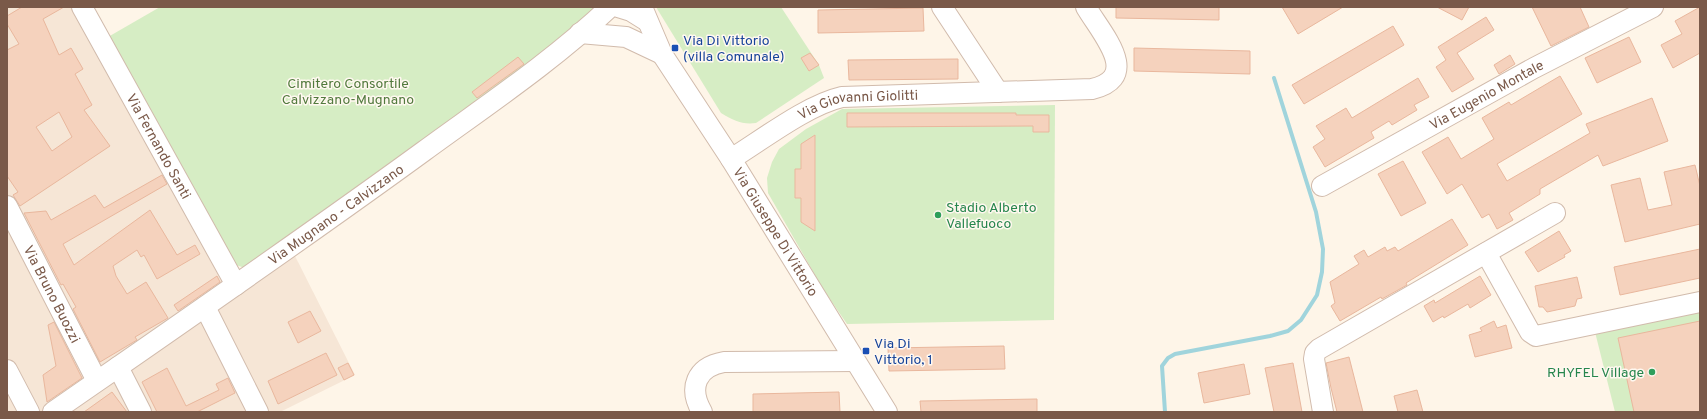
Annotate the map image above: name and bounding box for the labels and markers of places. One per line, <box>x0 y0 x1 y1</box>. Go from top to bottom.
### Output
place label: Via Di Vittorio (villa Comunale) <box>683 33 785 66</box>
marker: Via Di Vittorio (villa Comunale) <box>670 43 680 53</box>
place label: Stadio Alberto Vallefuoco <box>946 200 1037 233</box>
marker: Stadio Alberto Vallefuoco <box>933 210 943 220</box>
place label: Via Di Vittorio, 1 <box>874 336 933 369</box>
marker: Via Di Vittorio, 1 <box>861 346 871 356</box>
place label: RHYFEL Village <box>1547 365 1644 382</box>
marker: RHYFEL Village <box>1647 367 1657 377</box>

